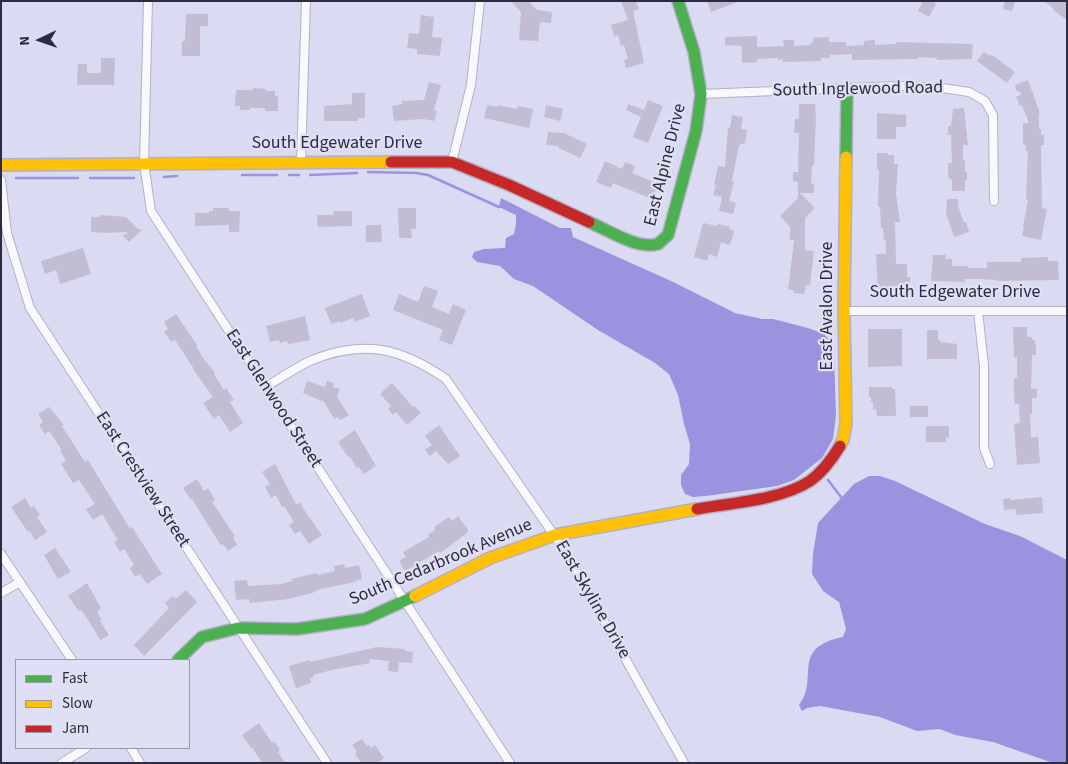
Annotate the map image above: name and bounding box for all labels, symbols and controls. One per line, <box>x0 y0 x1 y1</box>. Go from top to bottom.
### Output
north arrow <box>15 15 65 65</box>
text: N <box>15 36 35 46</box>
street label: South Inglewood Road <box>773 78 943 102</box>
street label: East Alpine Drive <box>640 101 692 229</box>
street label: South Edgewater Drive <box>252 133 422 155</box>
street label: East Avalon Drive <box>817 242 839 370</box>
street label: South Edgewater Drive <box>870 282 1040 304</box>
street label: East Glenwood Street <box>220 326 326 472</box>
street label: East Crestview Street <box>90 408 194 552</box>
street label: South Cedarbrook Avenue <box>346 515 536 611</box>
street label: East Skyline Drive <box>549 537 635 663</box>
legend <box>15 659 190 749</box>
text: Fast <box>62 668 88 689</box>
text: Slow <box>62 693 93 714</box>
text: Jam <box>62 718 89 739</box>

